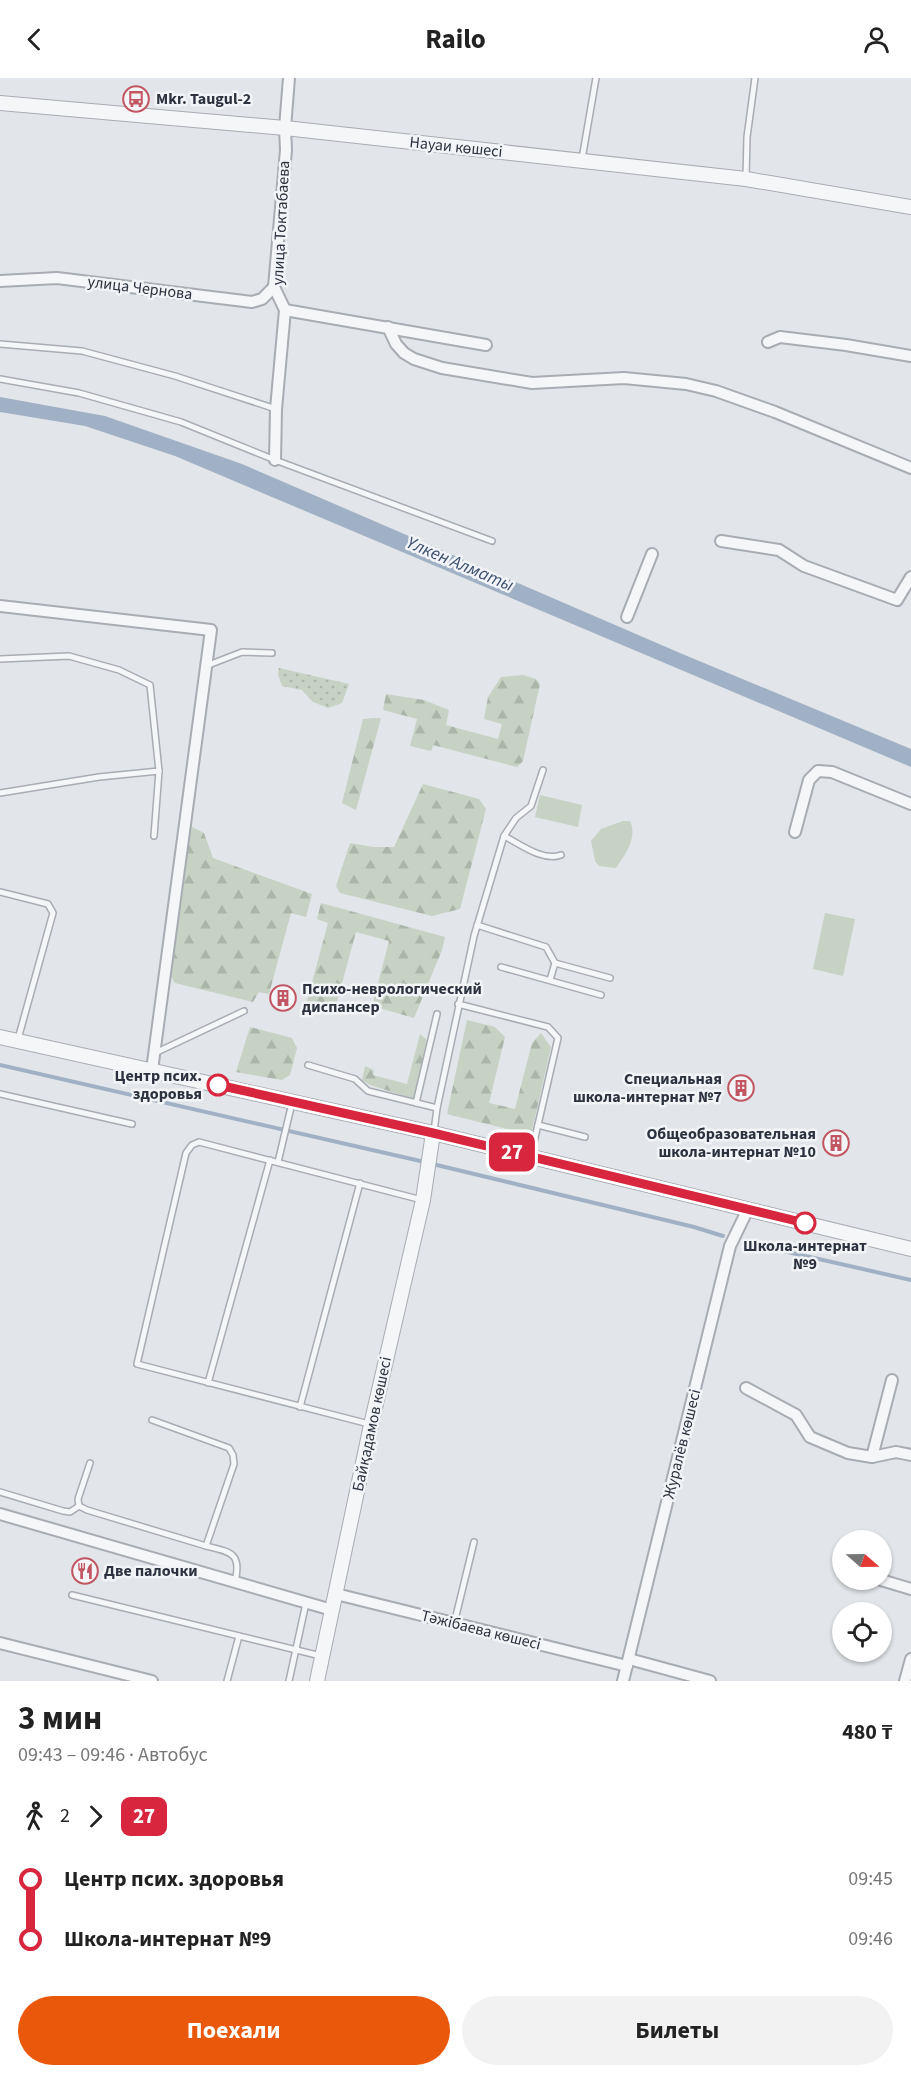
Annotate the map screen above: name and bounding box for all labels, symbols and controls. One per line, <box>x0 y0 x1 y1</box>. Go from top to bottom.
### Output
text: Railo <box>425 20 486 59</box>
icon: back <box>18 23 51 56</box>
icon: person <box>860 23 893 56</box>
bus stop icon: Mkr. Taugul-2 <box>121 84 151 114</box>
place label: Mkr. Taugul-2 <box>156 88 251 110</box>
street label: Науаи көшесі <box>408 131 504 163</box>
street label: улица Токтабаева <box>267 160 295 286</box>
street label: улица Чернова <box>86 271 194 305</box>
water label: Үлкен Алматы <box>403 530 518 598</box>
place label: Психо-неврологический диспансер <box>302 978 482 1018</box>
building icon: Психо-неврологический диспансер <box>268 983 298 1013</box>
place label: Центр псих. здоровья <box>114 1065 202 1105</box>
place label: Специальная школа-интернат №7 <box>573 1068 722 1108</box>
building icon: Специальная школа-интернат №7 <box>726 1073 756 1103</box>
marker: Центр псих. здоровья <box>207 1074 229 1096</box>
place label: Общеобразовательная школа-интернат №10 <box>646 1123 816 1163</box>
building icon: Общеобразовательная школа-интернат №10 <box>821 1128 851 1158</box>
line badge: 27 <box>485 1132 539 1172</box>
text: 27 <box>501 1137 523 1167</box>
marker: Школа-интернат №9 <box>794 1212 816 1234</box>
place label: Школа-интернат №9 <box>743 1235 867 1275</box>
street label: Байқадамов көшесі <box>347 1355 397 1493</box>
street label: Журалёв көшесі <box>658 1387 706 1501</box>
north arrow <box>832 1530 892 1590</box>
map controls <box>832 1530 892 1662</box>
restaurant icon: Две палочки <box>70 1556 100 1586</box>
place label: Две палочки <box>104 1560 197 1582</box>
button: locate <box>832 1602 892 1662</box>
street label: Тәжібаева көшесі <box>419 1604 543 1656</box>
text: 3 мин <box>18 1695 102 1742</box>
text: 480 ₸ <box>842 1716 893 1748</box>
text: 09:43 – 09:46 · Автобус <box>18 1741 208 1769</box>
icon: walk <box>18 1800 51 1833</box>
icon: forward <box>79 1800 112 1833</box>
text: 27 <box>133 1801 155 1831</box>
text: 2 <box>60 1802 70 1830</box>
text: Центр псих. здоровья <box>64 1863 284 1895</box>
text: 09:45 <box>848 1865 893 1893</box>
text: Школа-интернат №9 <box>64 1923 271 1955</box>
text: 09:46 <box>848 1925 893 1953</box>
button: Поехали <box>18 1996 450 2065</box>
button: Билеты <box>462 1996 893 2065</box>

